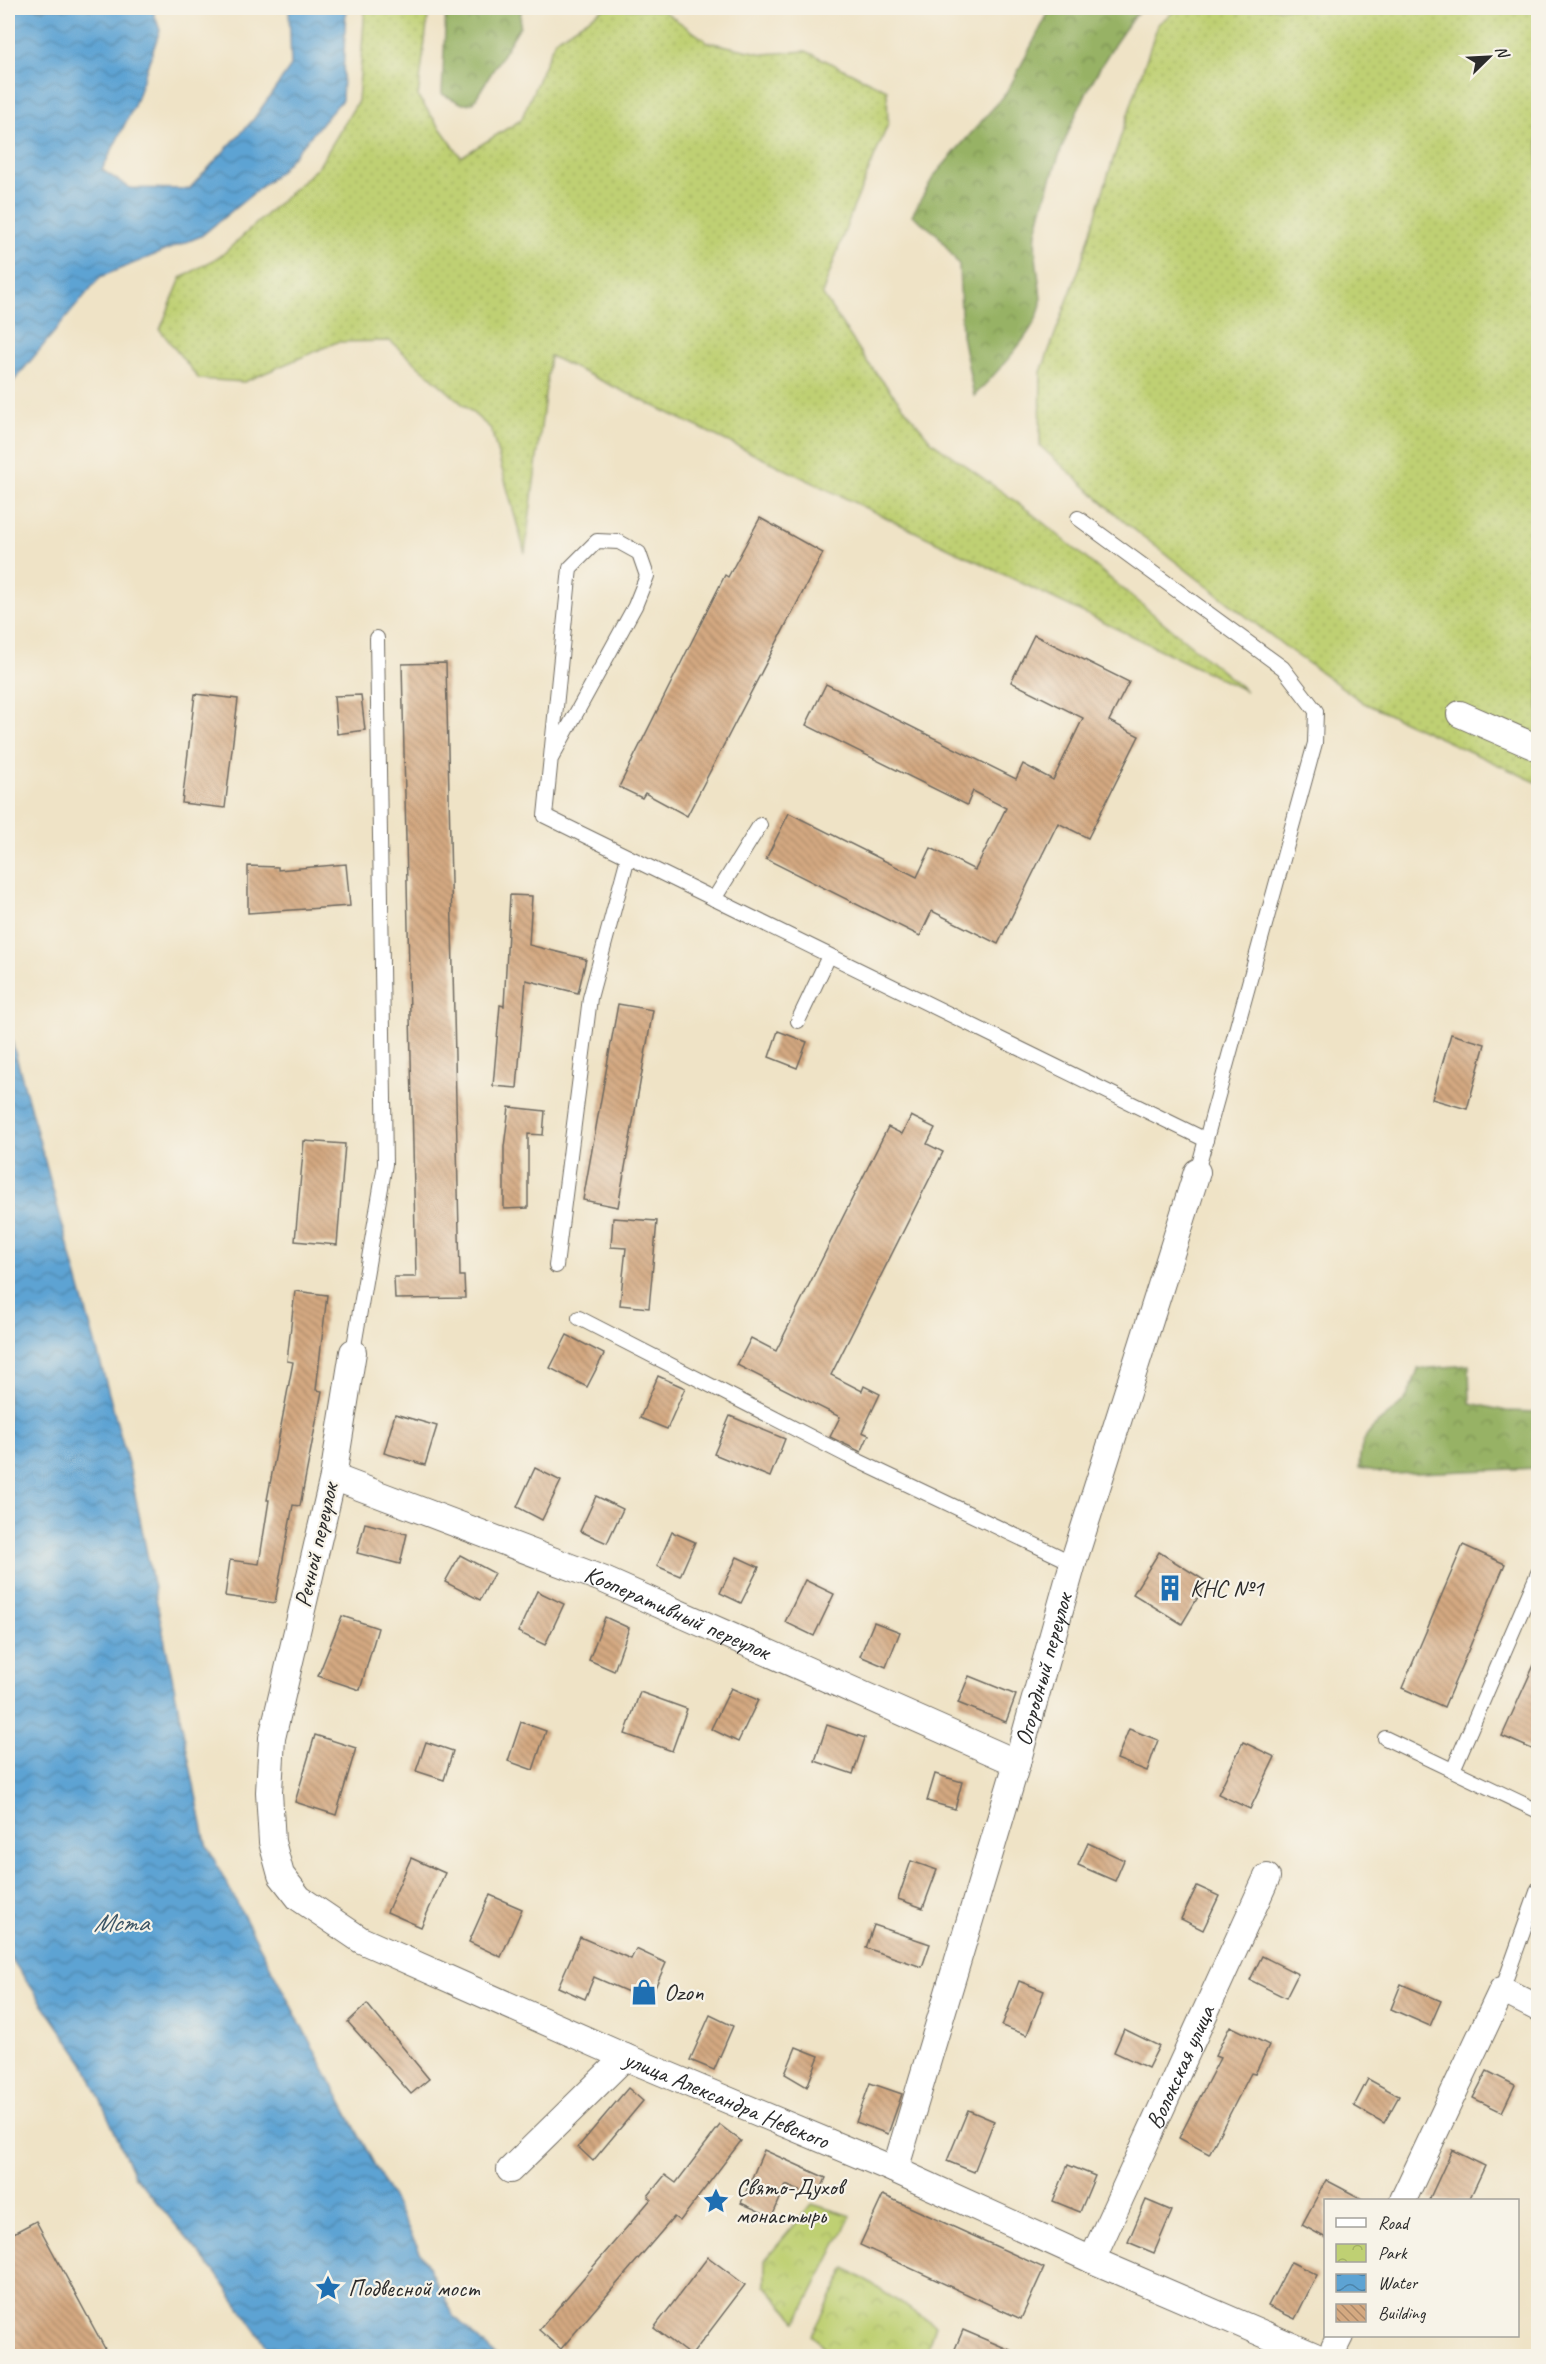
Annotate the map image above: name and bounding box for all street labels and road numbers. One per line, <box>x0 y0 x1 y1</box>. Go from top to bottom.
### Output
street label: Речной переулок <box>287 1478 345 1610</box>
street label: Кооперативный переулок <box>580 1559 777 1667</box>
street label: Огородный переулок <box>1008 1588 1079 1749</box>
street label: Волокская улица <box>1139 1999 1222 2134</box>
street label: улица Александра Невского <box>618 2043 835 2156</box>

